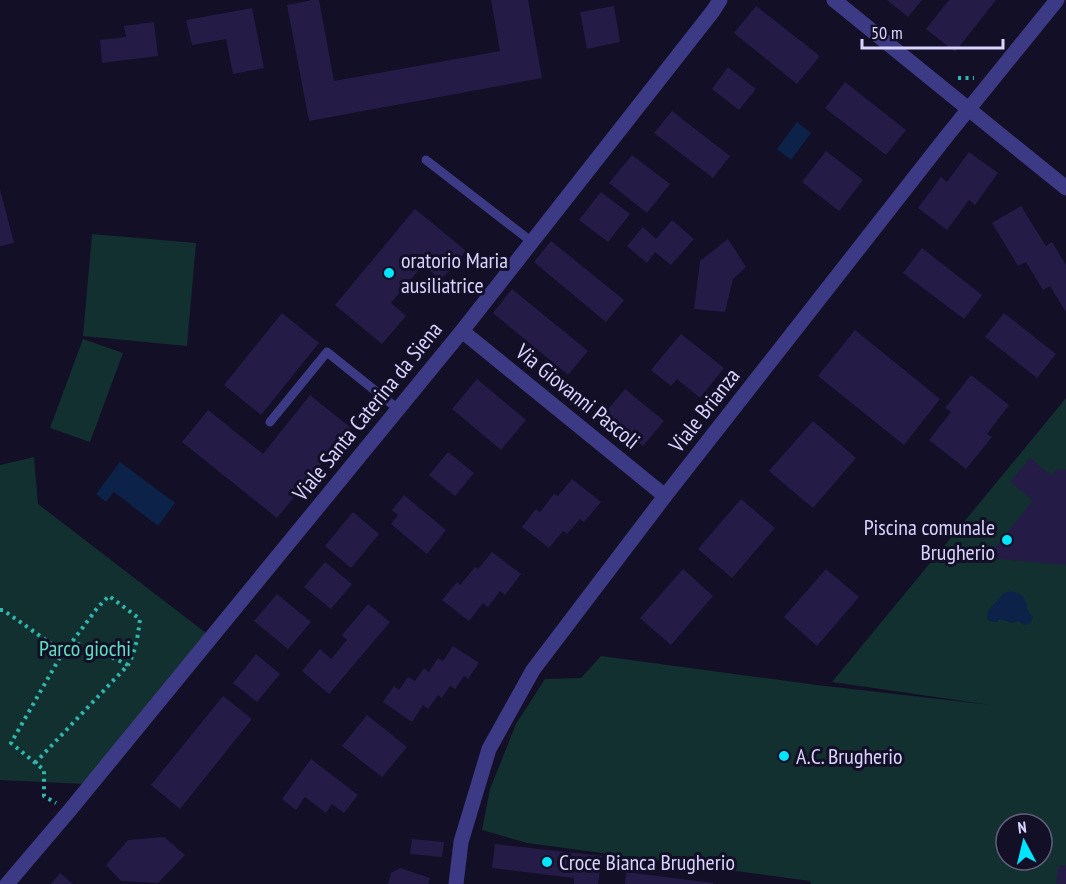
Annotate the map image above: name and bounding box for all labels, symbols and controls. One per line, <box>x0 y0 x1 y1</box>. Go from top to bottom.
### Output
scale bar <box>862 12 1003 50</box>
text: 50 m <box>871 21 903 44</box>
place label: oratorio Maria ausiliatrice <box>401 246 508 299</box>
marker: oratorio Maria ausiliatrice <box>382 266 396 280</box>
street label: Viale Santa Caterina da Siena <box>286 316 448 507</box>
street label: Via Giovanni Pascoli <box>509 337 646 455</box>
street label: Viale Brianza <box>662 362 746 458</box>
place label: Piscina comunale Brugherio <box>864 513 995 566</box>
marker: Piscina comunale Brugherio <box>1000 533 1014 547</box>
park label: Parco giochi <box>39 634 131 662</box>
place label: A.C. Brugherio <box>796 742 902 770</box>
marker: A.C. Brugherio <box>777 749 791 763</box>
north arrow <box>994 812 1054 872</box>
text: N <box>1017 817 1028 838</box>
place label: Croce Bianca Brugherio <box>559 848 735 876</box>
marker: Croce Bianca Brugherio <box>540 855 554 869</box>

